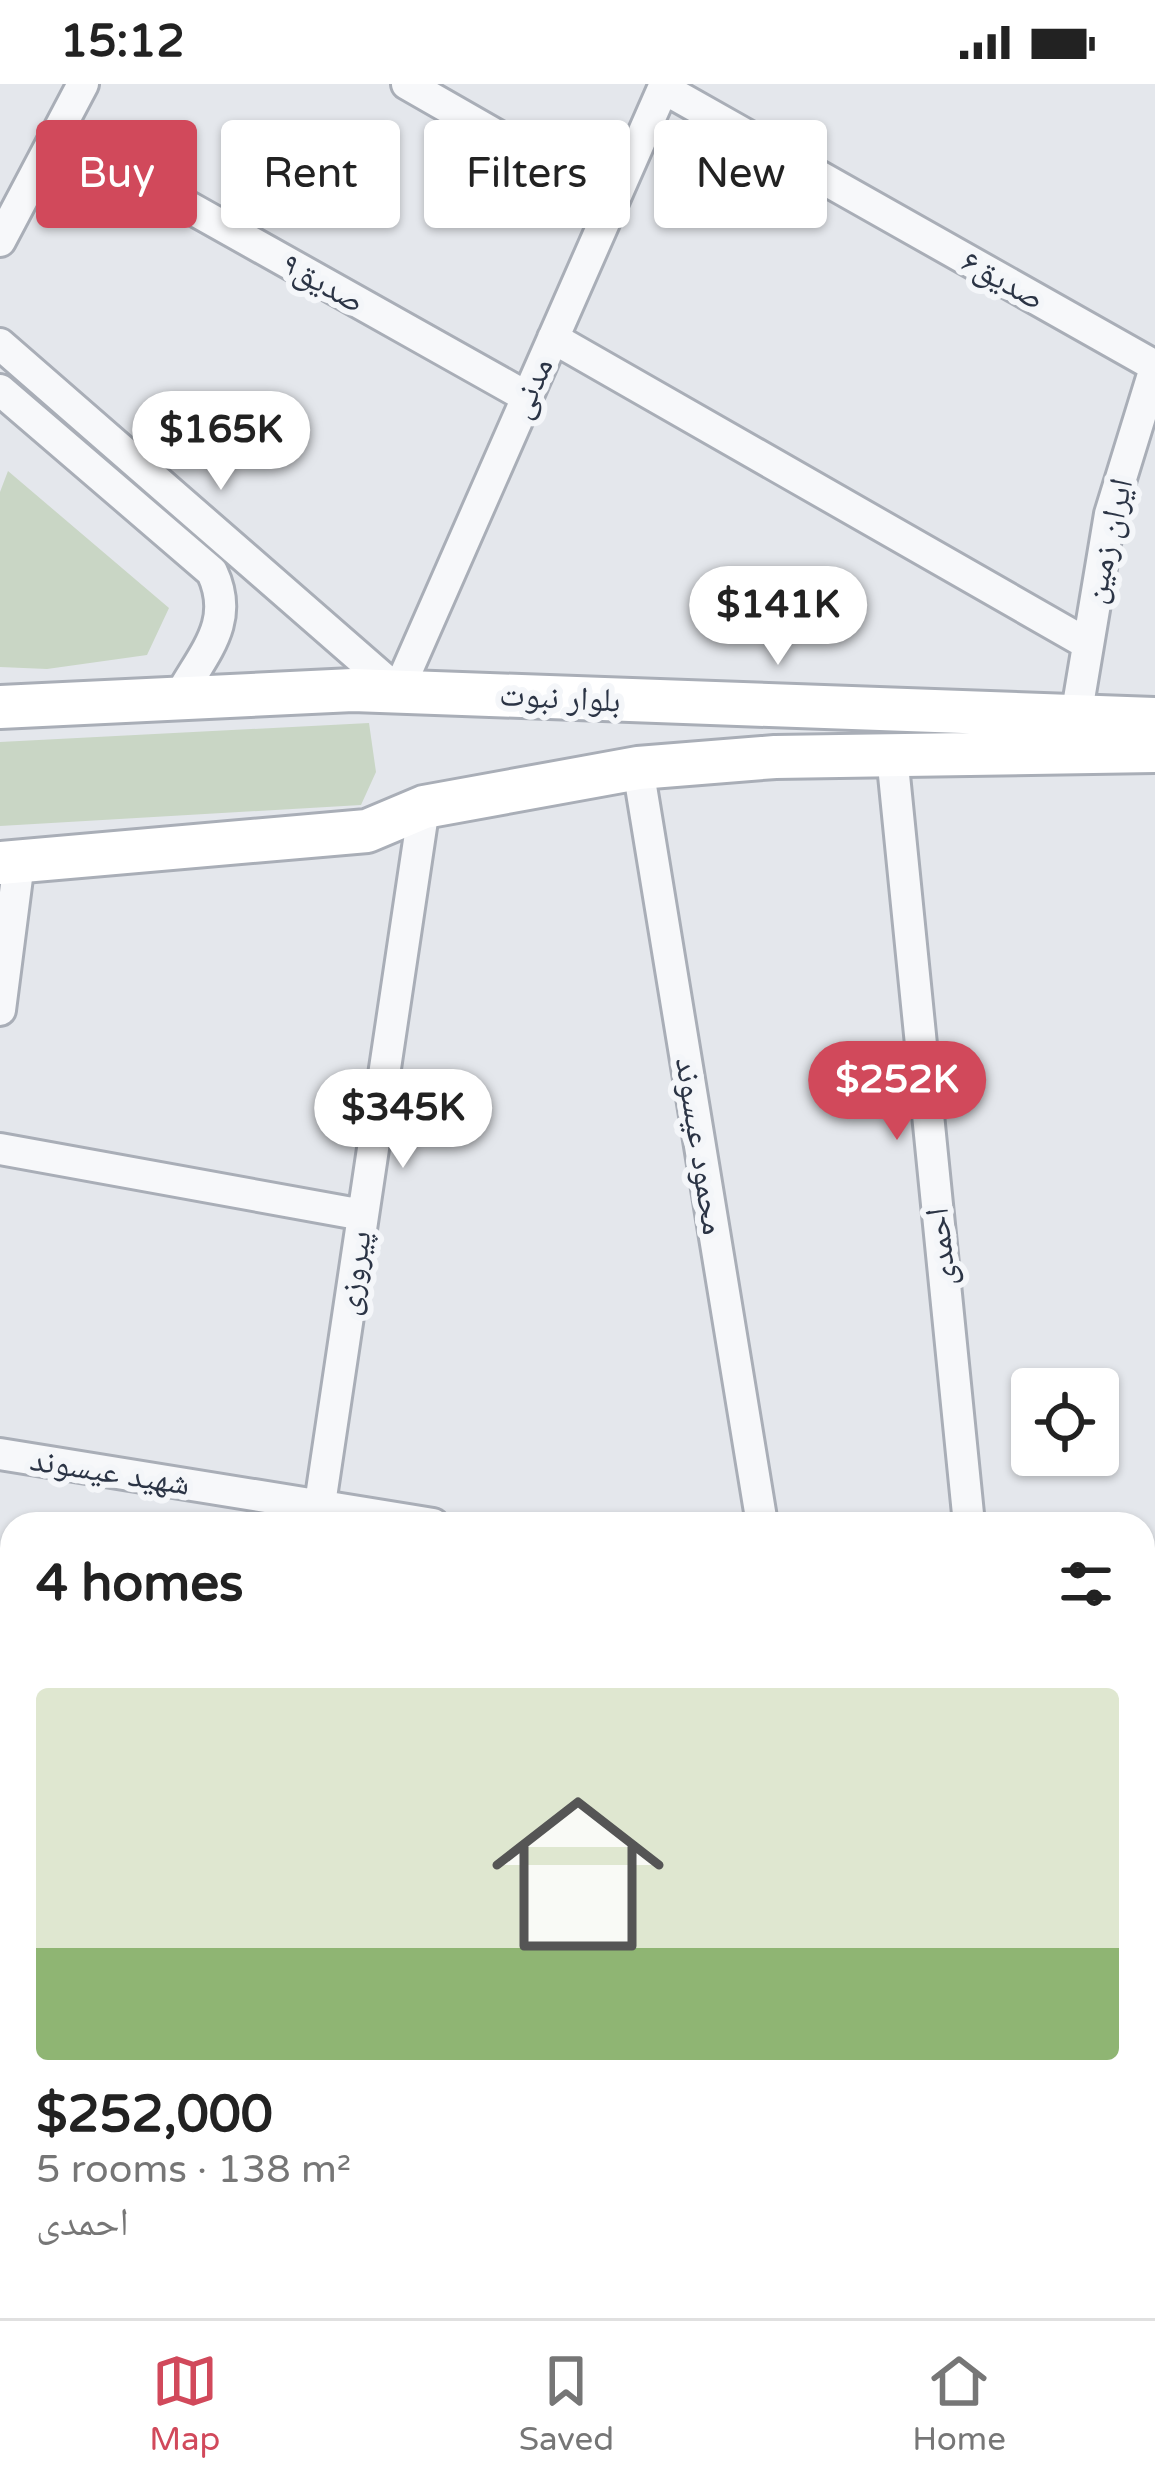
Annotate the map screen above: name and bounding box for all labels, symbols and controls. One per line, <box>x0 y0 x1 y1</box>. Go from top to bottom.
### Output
text: 15:12 <box>60 15 185 69</box>
chip: Buy <box>36 120 197 228</box>
chip: Rent <box>221 120 400 228</box>
chip: Filters <box>424 120 630 228</box>
chip: New <box>654 120 827 228</box>
street label: صدیق۶ <box>955 241 1051 319</box>
street label: صدیق۹ <box>275 244 371 322</box>
street label: مدنی <box>500 352 562 424</box>
pin: $165K <box>137 391 305 493</box>
text: $165K <box>159 406 283 453</box>
street label: ایران زمین <box>1075 475 1141 607</box>
pin: $141K <box>694 566 862 668</box>
text: $141K <box>716 581 840 628</box>
street label: بلوار نبوت <box>498 675 622 721</box>
pin: $252K <box>813 1041 981 1143</box>
street label: محمود عیسوند <box>667 1055 733 1237</box>
text: $252K <box>835 1056 959 1103</box>
pin: $345K <box>319 1069 487 1171</box>
text: $345K <box>341 1084 465 1131</box>
street label: احمدی <box>918 1206 964 1288</box>
street label: پیروزی <box>328 1228 380 1318</box>
map controls <box>1011 1368 1119 1476</box>
button: locate <box>1011 1368 1119 1476</box>
street label: شهید عیسوند <box>27 1440 193 1504</box>
icon: filters <box>1053 1551 1119 1617</box>
text: 4 homes <box>36 1553 244 1615</box>
icon: home <box>470 1766 686 1982</box>
text: $252,000 <box>36 2084 273 2146</box>
text: 5 rooms · 138 m² <box>36 2146 351 2193</box>
text: احمدی <box>36 2199 129 2246</box>
tab: Map <box>149 2348 220 2459</box>
tab: Saved <box>519 2348 614 2459</box>
tab: Home <box>912 2348 1006 2459</box>

